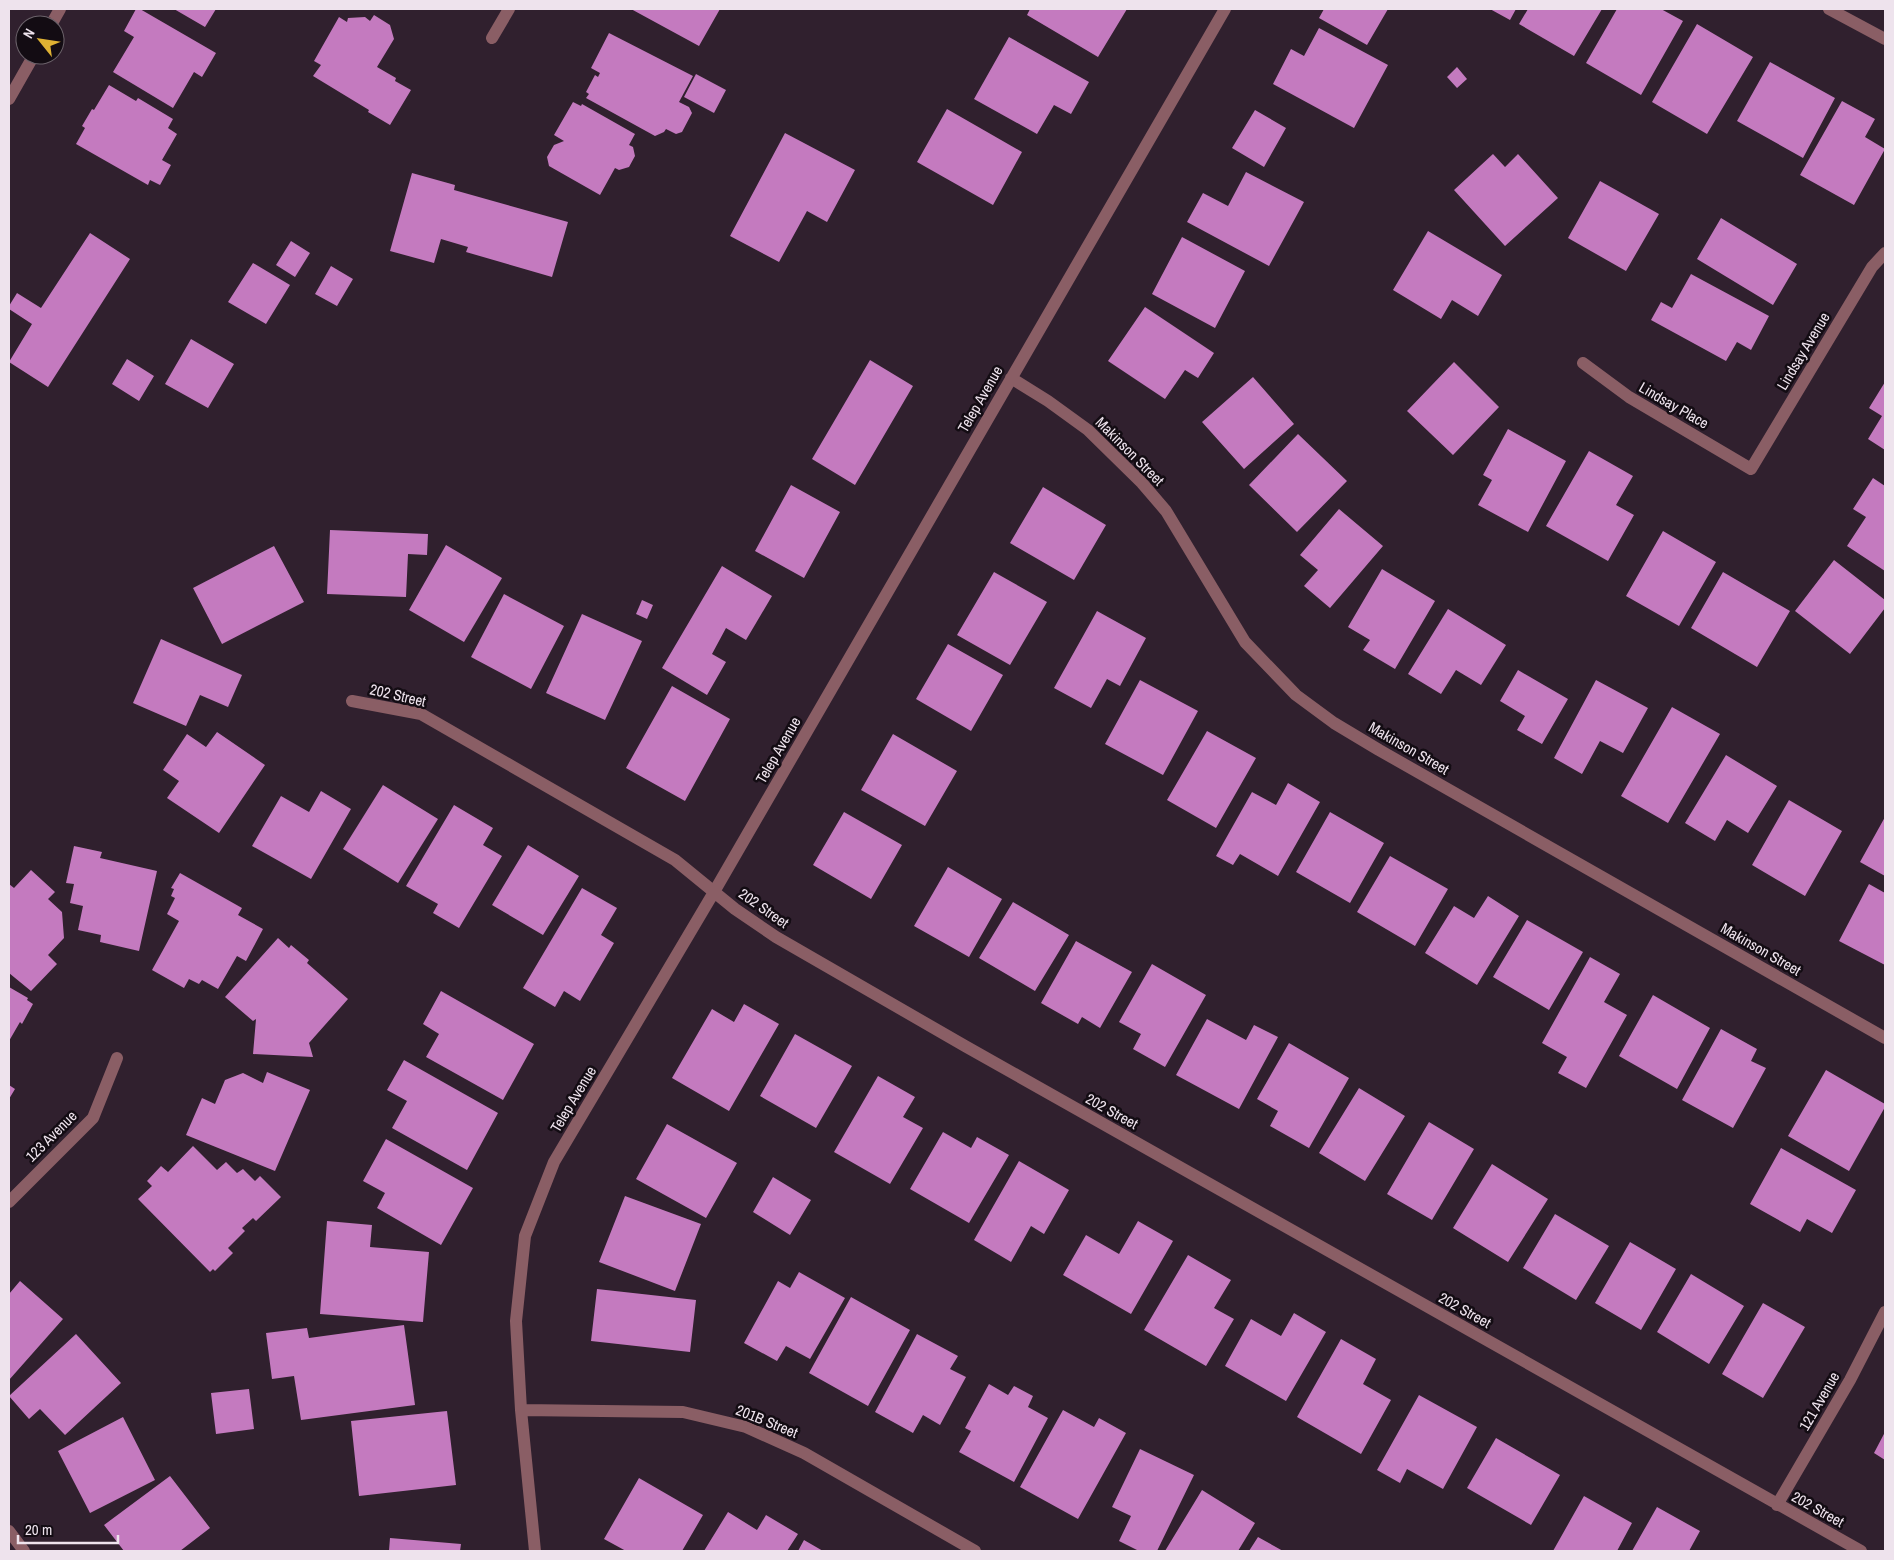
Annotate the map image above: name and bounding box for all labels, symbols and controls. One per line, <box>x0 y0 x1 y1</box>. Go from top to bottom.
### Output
north arrow <box>15 15 65 65</box>
text: N <box>19 25 39 42</box>
street label: Lindsay Avenue <box>1772 308 1835 394</box>
street label: Telep Avenue <box>952 362 1008 436</box>
street label: Lindsay Place <box>1635 377 1713 433</box>
street label: Makinson Street <box>1091 412 1169 490</box>
street label: 202 Street <box>368 678 429 712</box>
street label: Telep Avenue <box>750 713 806 787</box>
street label: Makinson Street <box>1365 717 1454 780</box>
street label: 202 Street <box>735 883 794 933</box>
street label: Makinson Street <box>1717 918 1806 981</box>
street label: Telep Avenue <box>545 1062 601 1136</box>
street label: 202 Street <box>1082 1088 1142 1134</box>
street label: 123 Avenue <box>21 1106 81 1166</box>
street label: 202 Street <box>1435 1287 1495 1333</box>
street label: 121 Avenue <box>1794 1368 1844 1434</box>
street label: 201B Street <box>733 1399 802 1443</box>
street label: 202 Street <box>1788 1486 1848 1532</box>
scale bar <box>18 1512 118 1544</box>
text: 20 m <box>25 1519 52 1540</box>

